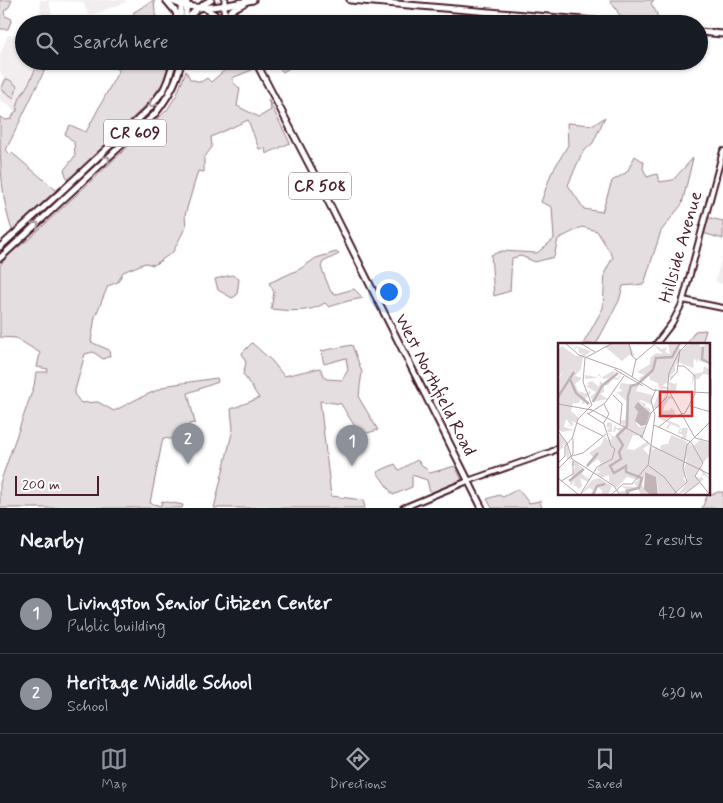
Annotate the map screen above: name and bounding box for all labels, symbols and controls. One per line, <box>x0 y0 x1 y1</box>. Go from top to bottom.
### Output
search box <box>15 15 708 70</box>
icon: search <box>33 29 61 57</box>
text: Search here <box>73 30 169 55</box>
one-way arrow <box>149 99 158 108</box>
road number: CR 609 <box>104 120 166 146</box>
one-way arrow <box>101 156 110 165</box>
road number: CR 508 <box>289 172 351 200</box>
street label: Hillside Avenue <box>654 188 708 306</box>
one-way arrow <box>30 222 39 231</box>
your location <box>376 279 402 305</box>
street label: West Northfield Road <box>389 310 481 460</box>
inset map <box>558 343 710 496</box>
pin: 2 <box>172 423 204 464</box>
pin: 1 <box>336 425 368 466</box>
scale bar <box>15 473 99 496</box>
text: 200 m <box>22 476 60 494</box>
text: Nearby <box>20 527 84 555</box>
text: 2 results <box>645 530 703 551</box>
text: Livingston Senior Citizen Center <box>67 591 332 616</box>
text: 1 <box>32 603 40 624</box>
text: 420 m <box>659 603 703 624</box>
text: Public building <box>67 616 166 637</box>
text: Heritage Middle School <box>67 671 252 696</box>
text: 2 <box>32 683 40 704</box>
text: 630 m <box>661 683 703 704</box>
text: School <box>67 696 108 717</box>
tab: Map <box>100 745 128 793</box>
tab: Directions <box>329 745 387 793</box>
tab: Saved <box>587 745 623 793</box>

